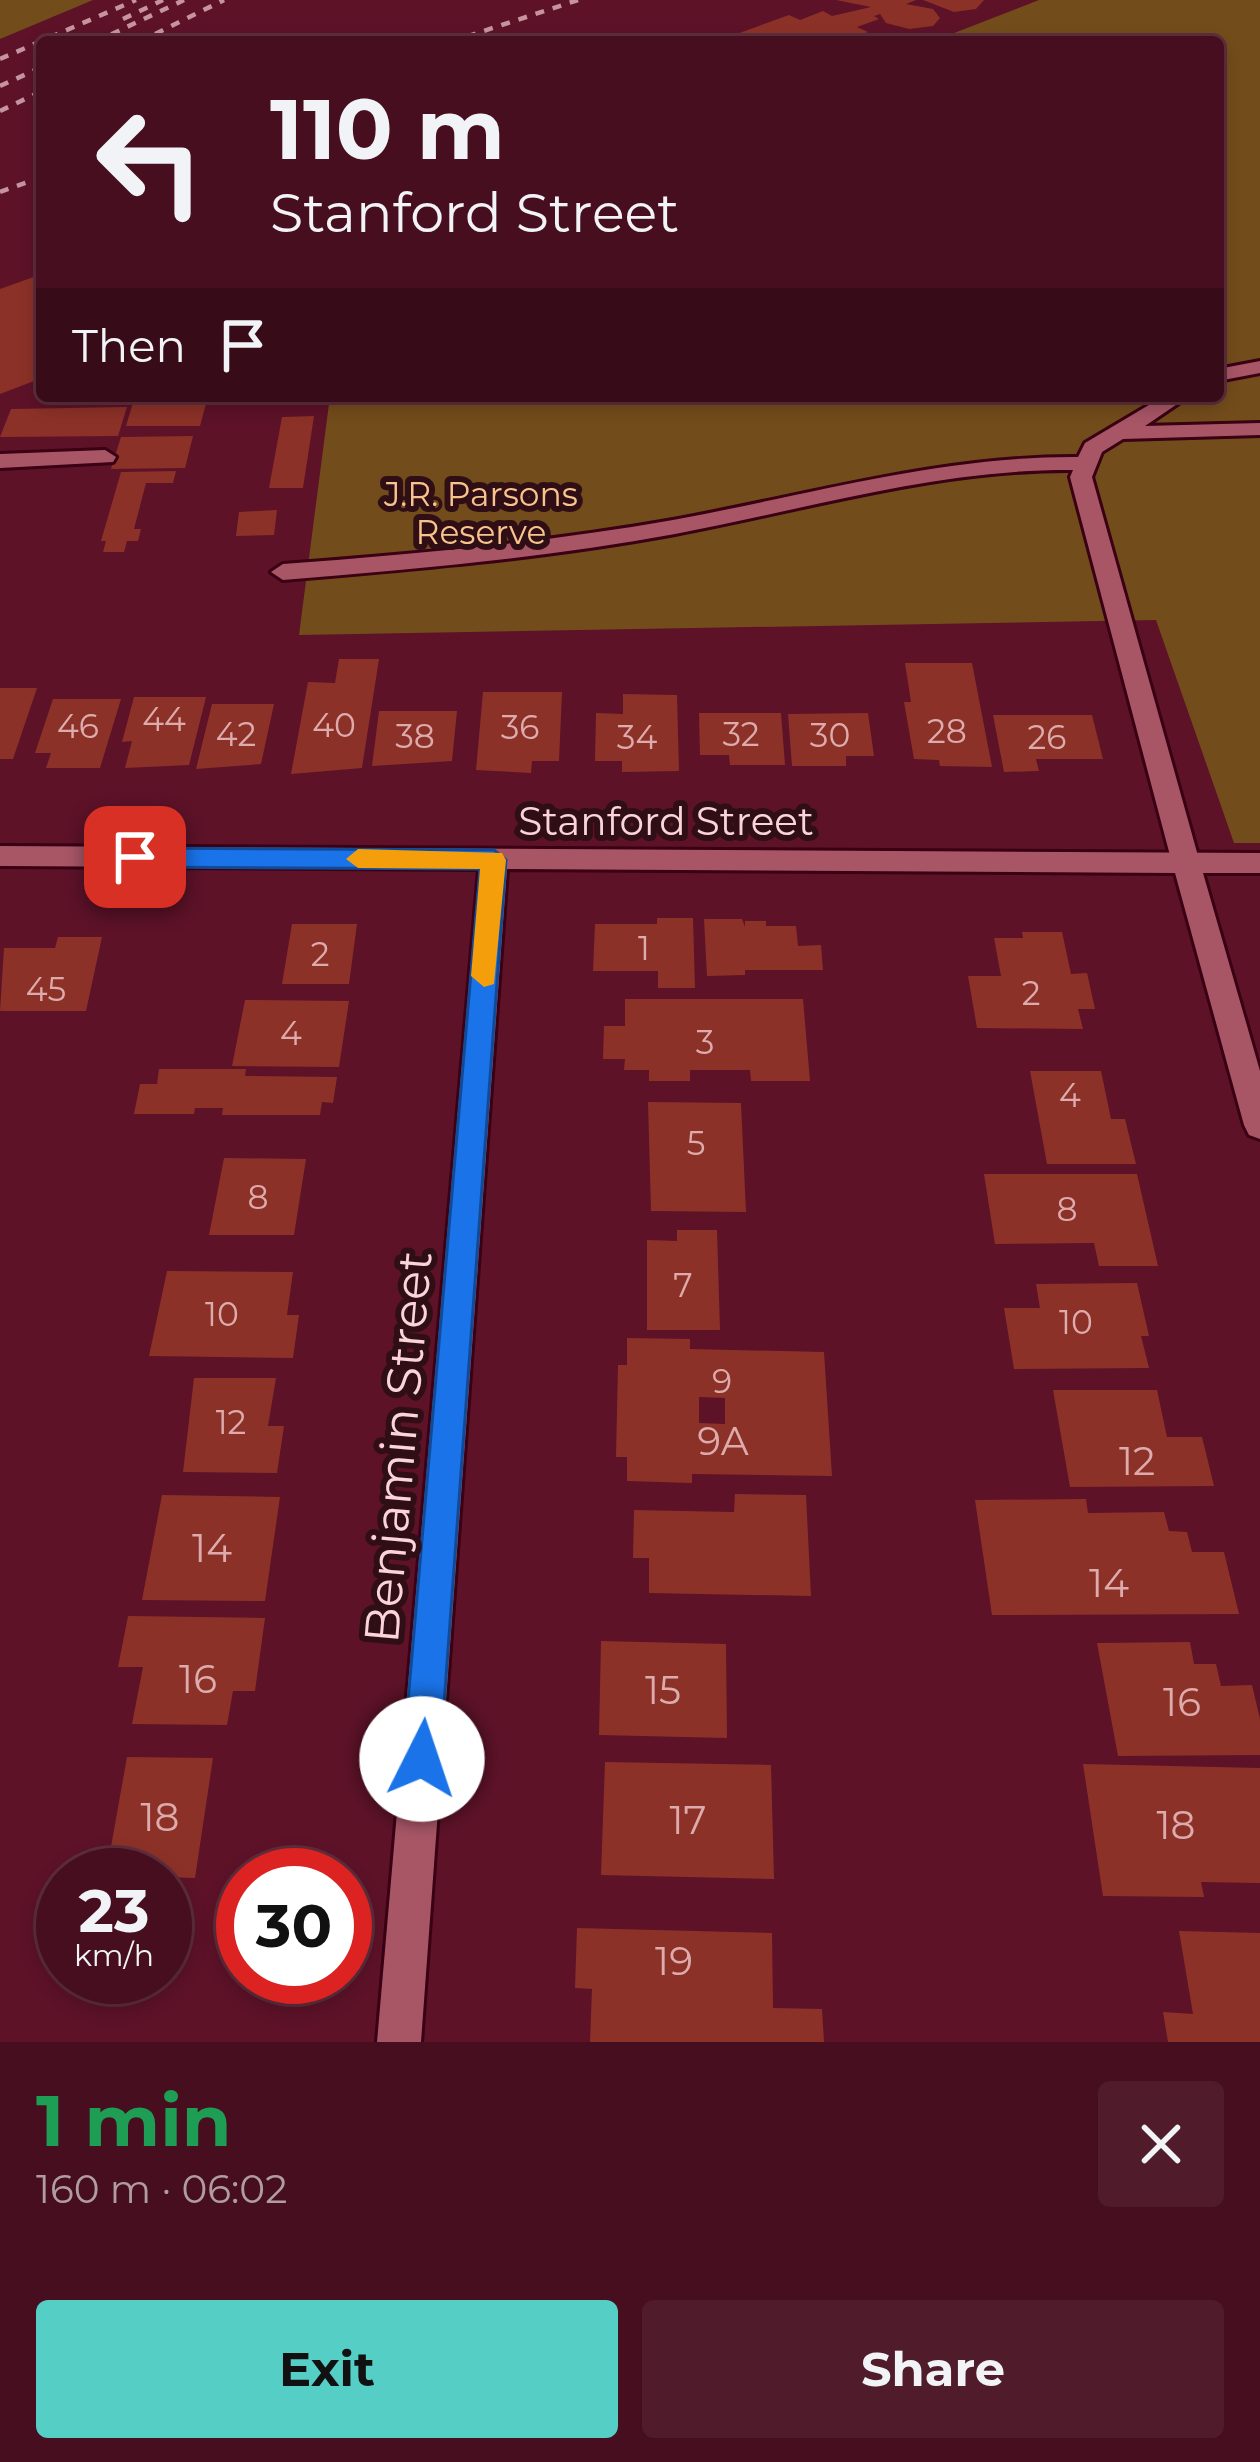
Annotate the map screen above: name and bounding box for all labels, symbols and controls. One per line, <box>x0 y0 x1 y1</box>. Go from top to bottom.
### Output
text: 110 m <box>270 78 505 180</box>
icon: left <box>72 84 228 240</box>
text: Stanford Street <box>270 180 679 246</box>
icon: arrive <box>210 312 276 378</box>
text: Then <box>72 318 186 373</box>
park label: J.R. Parsons Reserve <box>383 474 578 552</box>
house number: 44 <box>142 699 186 739</box>
house number: 40 <box>312 705 356 745</box>
house number: 46 <box>57 706 99 746</box>
house number: 36 <box>501 707 539 747</box>
house number: 28 <box>927 711 967 751</box>
house number: 42 <box>216 714 256 754</box>
house number: 32 <box>722 714 760 754</box>
house number: 30 <box>810 715 850 755</box>
house number: 38 <box>395 716 435 756</box>
house number: 34 <box>617 717 657 757</box>
house number: 26 <box>1028 717 1066 757</box>
street label: Stanford Street <box>518 797 814 845</box>
pin <box>84 806 186 908</box>
icon: arrive <box>102 824 168 890</box>
house number: 1 <box>638 928 650 968</box>
house number: 2 <box>311 934 329 974</box>
house number: 45 <box>26 969 66 1009</box>
house number: 2 <box>1022 973 1040 1013</box>
house number: 4 <box>280 1013 302 1053</box>
house number: 3 <box>696 1022 714 1062</box>
house number: 4 <box>1059 1075 1081 1115</box>
house number: 5 <box>687 1123 705 1163</box>
house number: 8 <box>247 1177 269 1217</box>
house number: 8 <box>1056 1189 1078 1229</box>
street label: Benjamin Street <box>352 1249 444 1645</box>
house number: 7 <box>673 1265 693 1305</box>
house number: 10 <box>205 1294 239 1334</box>
house number: 10 <box>1059 1302 1093 1342</box>
house number: 9 <box>712 1361 732 1401</box>
house number: 12 <box>216 1402 246 1442</box>
house number: 9A <box>697 1417 749 1465</box>
house number: 12 <box>1119 1437 1155 1485</box>
house number: 14 <box>192 1524 232 1572</box>
house number: 14 <box>1089 1559 1129 1607</box>
house number: 16 <box>179 1655 217 1703</box>
house number: 15 <box>645 1666 681 1714</box>
house number: 16 <box>1163 1678 1201 1726</box>
position arrow <box>359 1696 485 1822</box>
house number: 18 <box>141 1793 179 1841</box>
house number: 17 <box>669 1796 707 1844</box>
house number: 18 <box>1157 1801 1195 1849</box>
speed limit sign: 30 <box>216 1848 372 2004</box>
text: 23 <box>79 1874 149 1947</box>
text: km/h <box>74 1937 154 1974</box>
house number: 19 <box>655 1937 693 1985</box>
text: 1 min <box>36 2076 232 2164</box>
button: close <box>1098 2081 1224 2207</box>
text: 160 m · 06:02 <box>36 2165 287 2213</box>
button: Exit <box>36 2300 618 2438</box>
button: Share <box>642 2300 1224 2438</box>

